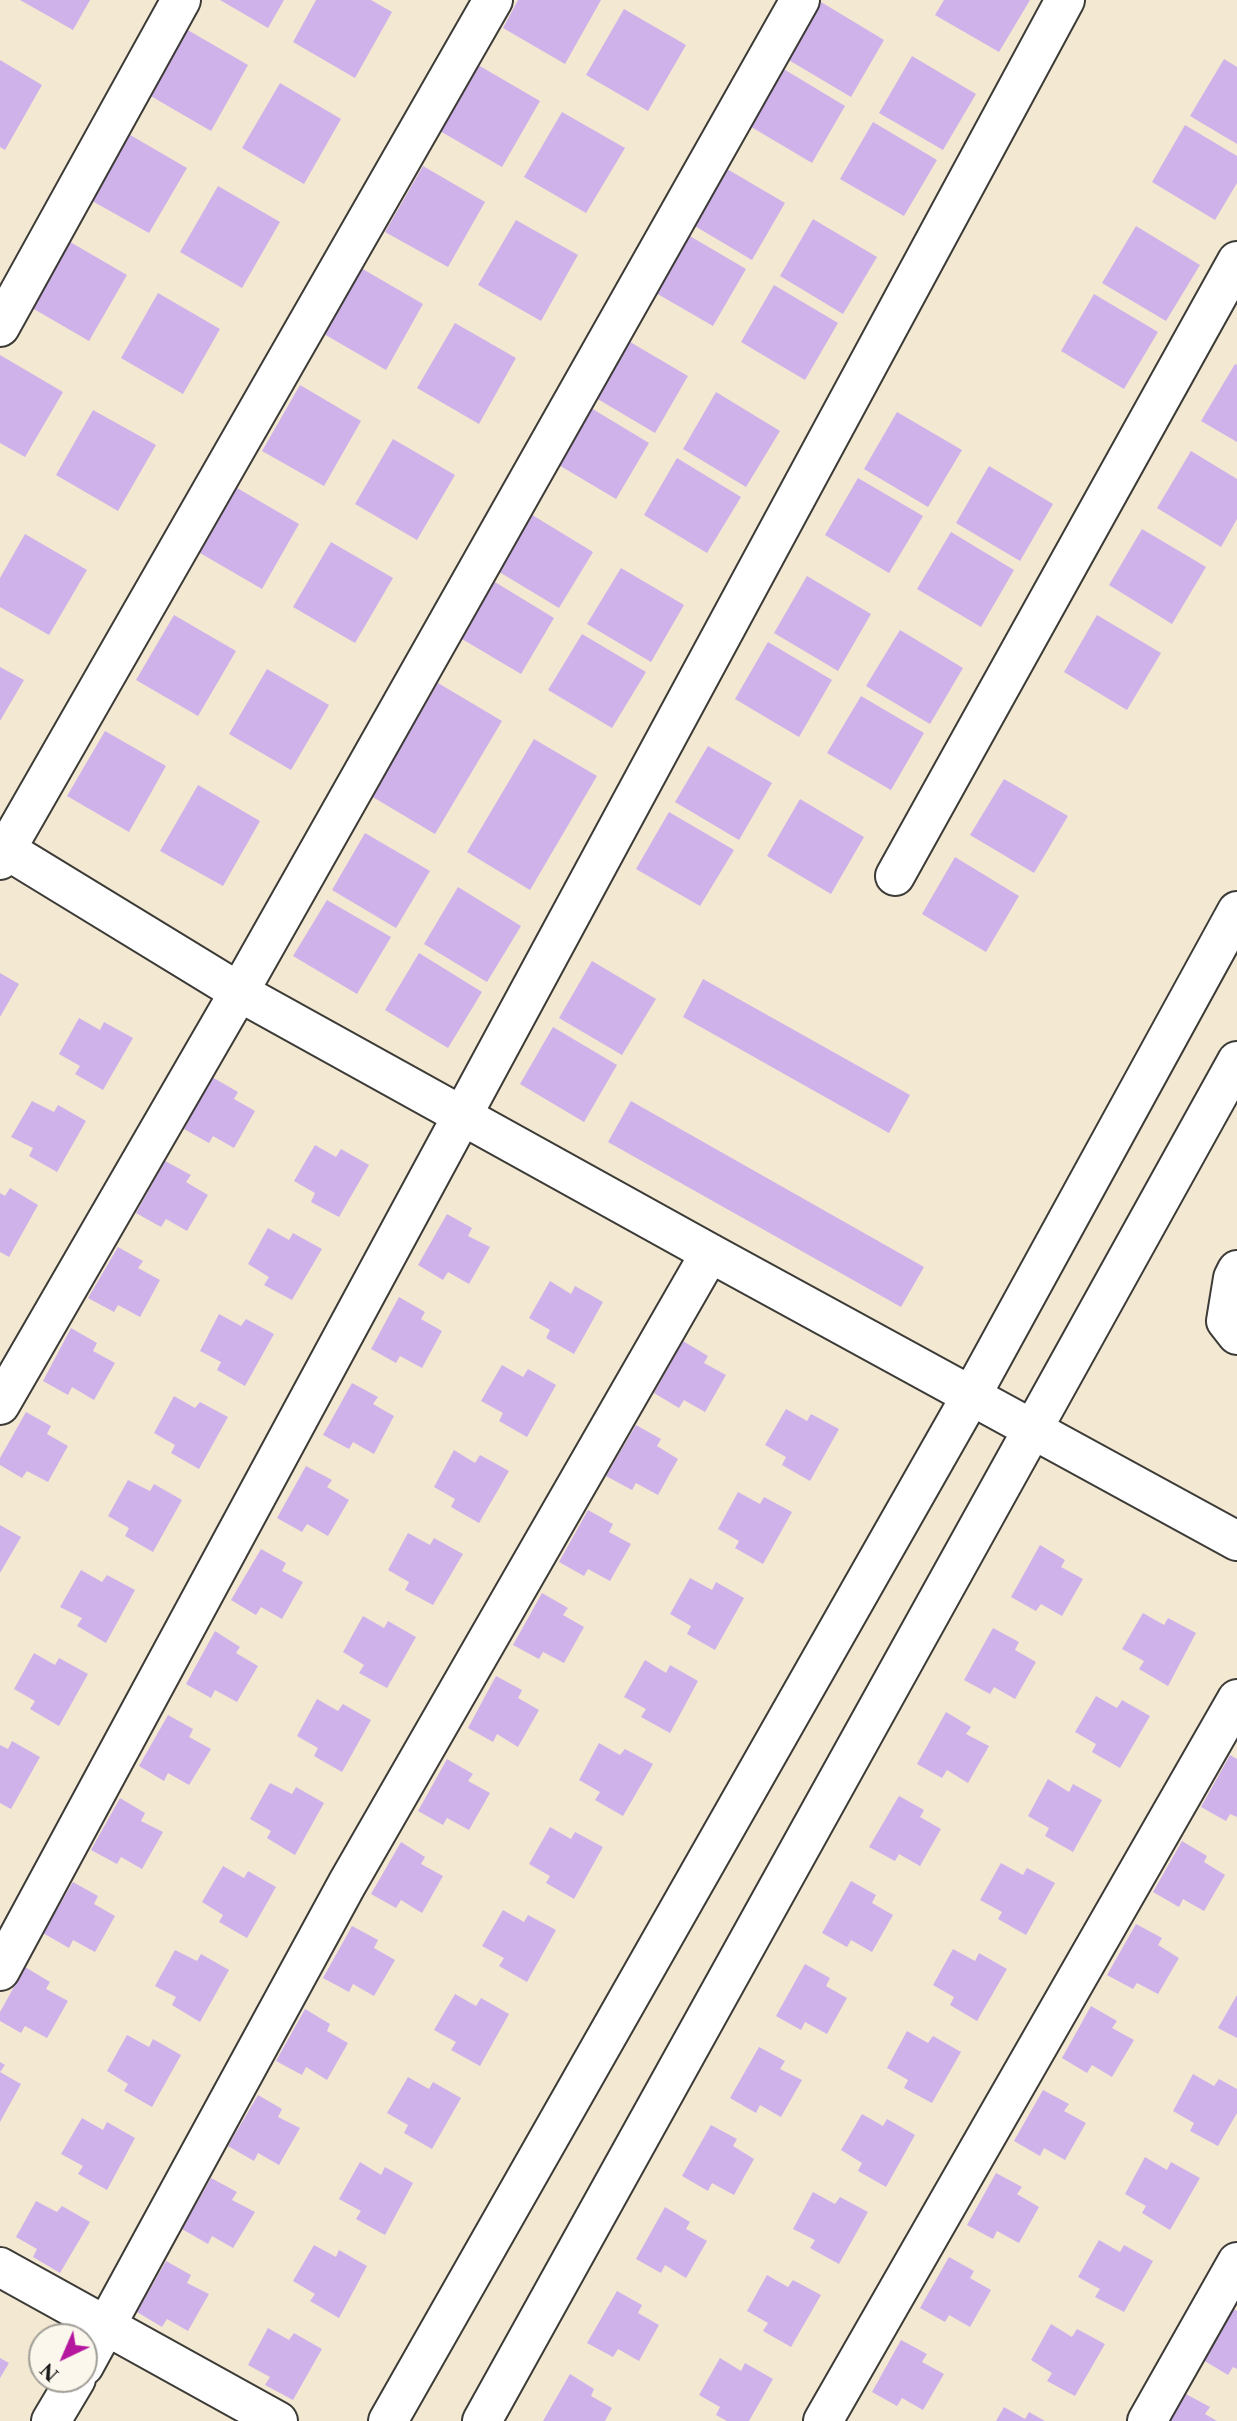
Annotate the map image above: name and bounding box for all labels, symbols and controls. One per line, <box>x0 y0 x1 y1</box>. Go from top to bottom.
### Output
north arrow <box>28 2323 98 2393</box>
text: N <box>36 2358 63 2386</box>

